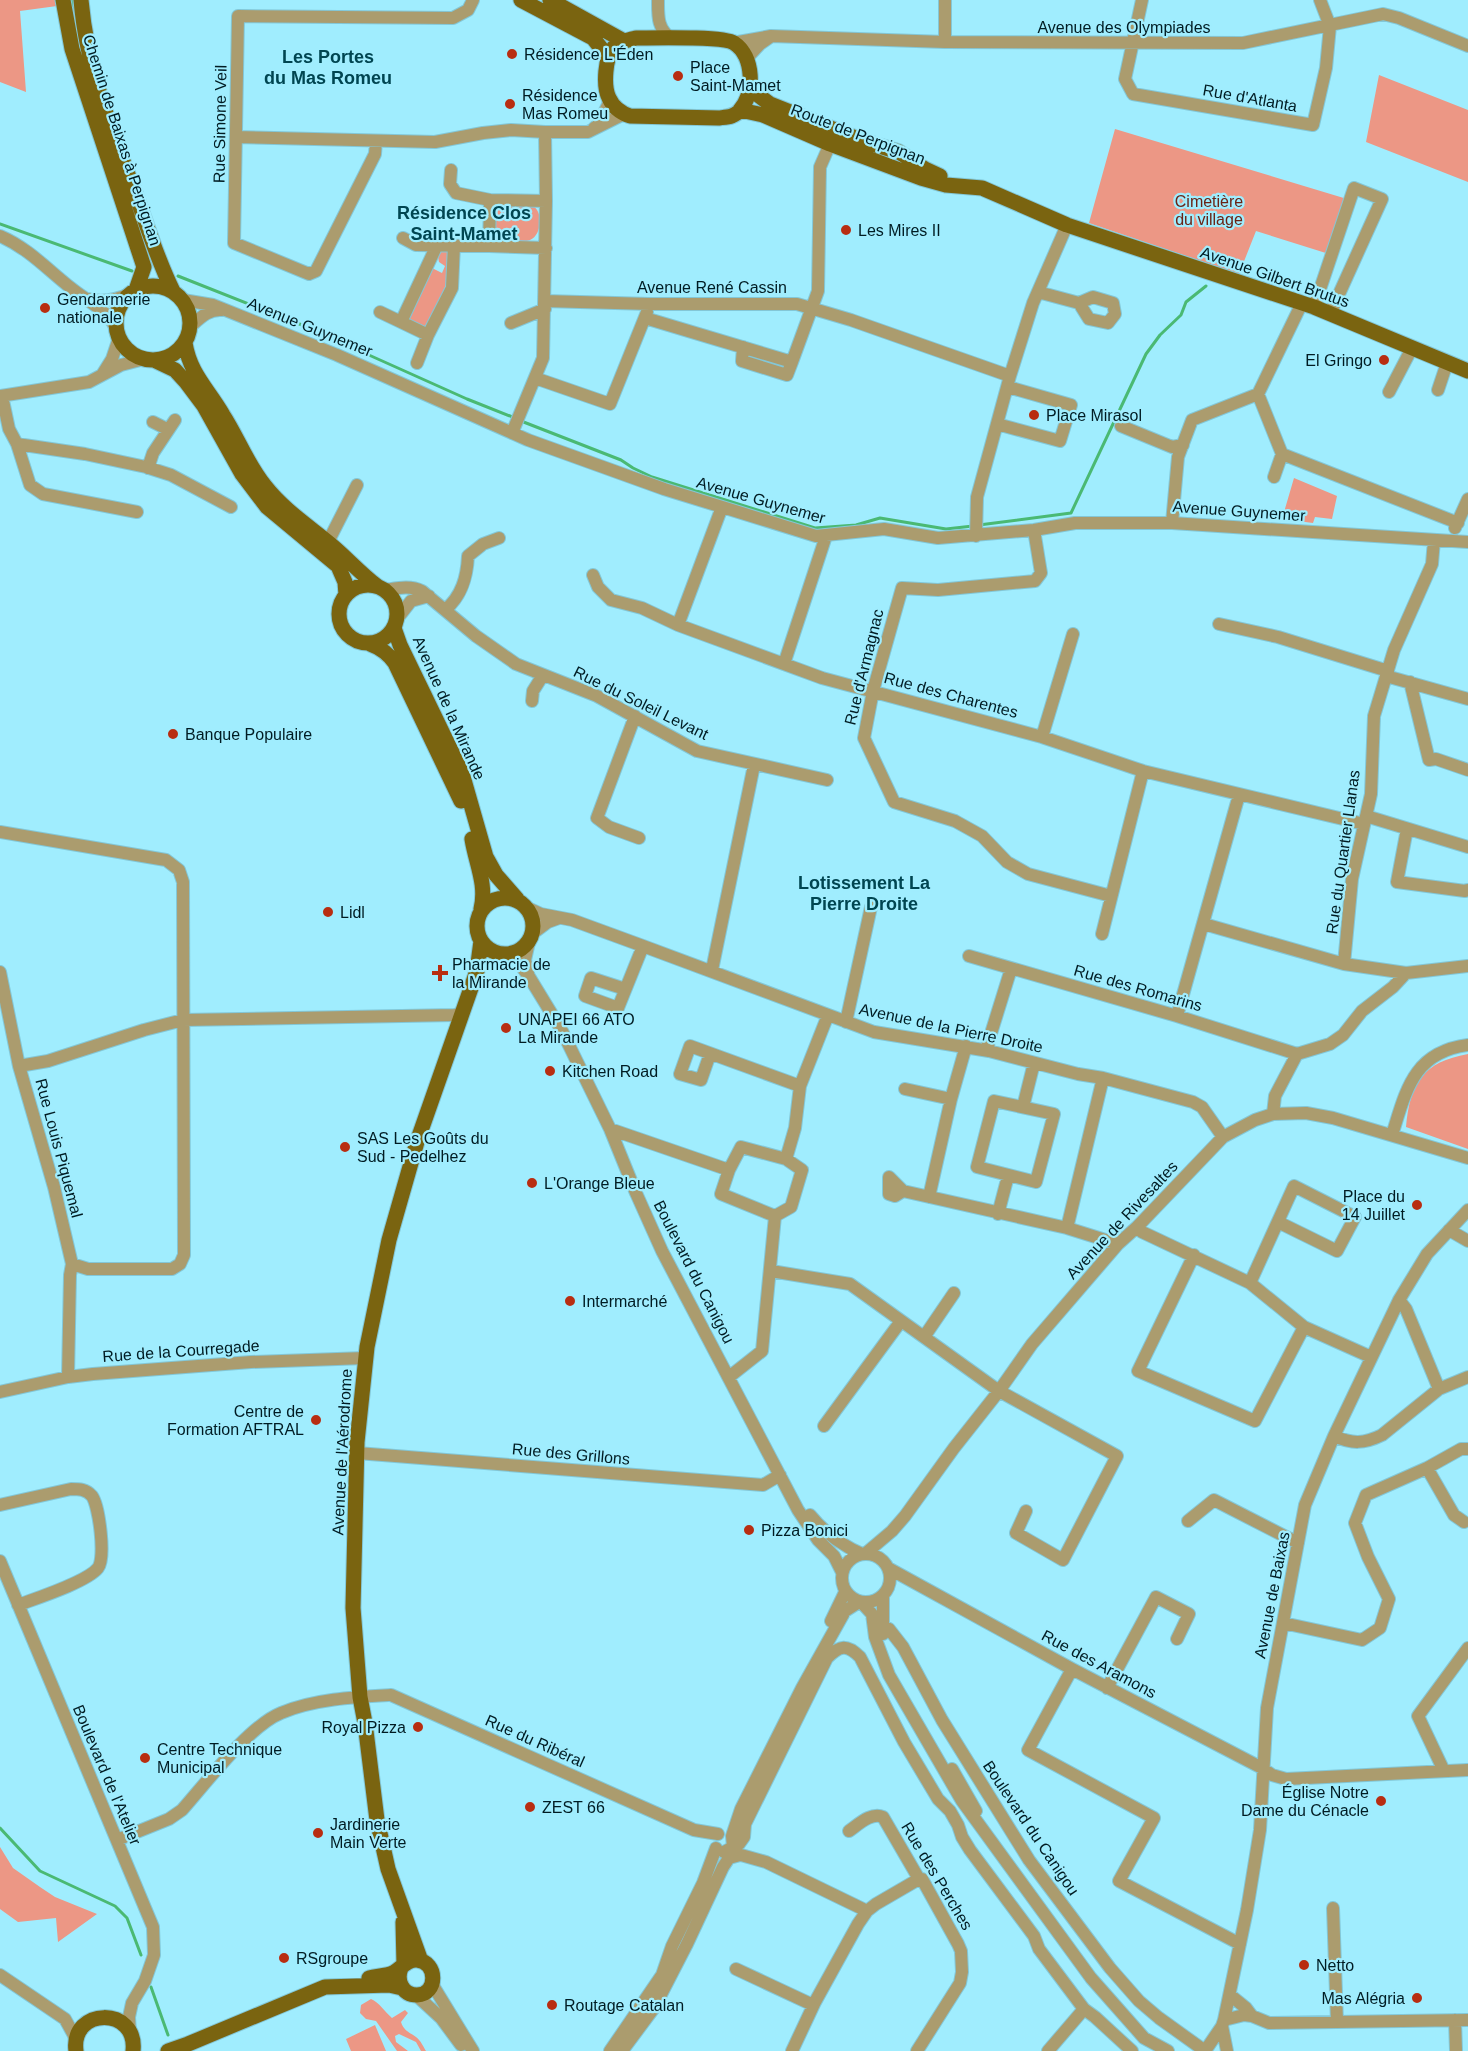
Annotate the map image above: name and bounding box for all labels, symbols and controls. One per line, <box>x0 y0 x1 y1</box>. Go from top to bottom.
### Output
street label: Avenue des Olympiades <box>1037 19 1211 36</box>
street label: Chemin de Baixas à Perpignan <box>80 32 164 248</box>
place label: Résidence L'Éden <box>524 45 653 63</box>
district label: Les Portes du Mas Romeu <box>264 47 392 88</box>
marker: Résidence L'Éden <box>505 47 519 61</box>
place label: Place Saint-Mamet <box>690 59 781 94</box>
street label: Rue Simone Veil <box>210 65 230 183</box>
marker: Place Saint-Mamet <box>671 69 685 83</box>
street label: Rue d'Atlanta <box>1201 81 1299 115</box>
place label: Résidence Mas Romeu <box>522 87 608 122</box>
marker: Résidence Mas Romeu <box>503 97 517 111</box>
street label: Route de Perpignan <box>789 101 927 167</box>
park label: Cimetière du village <box>1175 193 1243 228</box>
district label: Résidence Clos Saint-Mamet <box>397 203 531 244</box>
place label: Les Mires II <box>858 222 941 239</box>
marker: Les Mires II <box>839 223 853 237</box>
street label: Avenue Gilbert Brutus <box>1198 244 1352 310</box>
street label: Avenue René Cassin <box>637 279 787 296</box>
place label: Gendarmerie nationale <box>57 291 150 326</box>
street label: Avenue Guynemer <box>245 294 376 360</box>
marker: Gendarmerie nationale <box>38 301 52 315</box>
place label: El Gringo <box>1305 352 1372 369</box>
marker: El Gringo <box>1377 353 1391 367</box>
place label: Place Mirasol <box>1046 407 1142 424</box>
marker: Place Mirasol <box>1027 408 1041 422</box>
street label: Avenue Guynemer <box>695 473 828 527</box>
street label: Avenue Guynemer <box>1172 498 1307 524</box>
street label: Rue d'Armagnac <box>841 607 887 727</box>
street label: Avenue de la Mirande <box>410 634 488 783</box>
street label: Rue du Soleil Levant <box>571 663 712 743</box>
street label: Rue des Charentes <box>882 669 1020 721</box>
place label: Banque Populaire <box>185 726 312 743</box>
marker: Banque Populaire <box>166 727 180 741</box>
street label: Rue du Quartier Llanas <box>1323 769 1363 935</box>
district label: Lotissement La Pierre Droite <box>798 873 931 914</box>
place label: Lidl <box>340 904 365 921</box>
marker: Lidl <box>321 905 335 919</box>
place label: Pharmacie de la Mirande <box>452 956 551 991</box>
street label: Rue des Romarins <box>1072 962 1204 1014</box>
marker: Pharmacie de la Mirande <box>433 966 447 980</box>
street label: Avenue de la Pierre Droite <box>858 1000 1044 1056</box>
place label: UNAPEI 66 ATO La Mirande <box>518 1011 635 1046</box>
marker: UNAPEI 66 ATO La Mirande <box>499 1021 513 1035</box>
place label: Kitchen Road <box>562 1063 658 1080</box>
marker: Kitchen Road <box>543 1064 557 1078</box>
street label: Rue Louis Piquemal <box>32 1077 86 1219</box>
place label: SAS Les Goûts du Sud - Pedelhez <box>357 1130 489 1165</box>
marker: SAS Les Goûts du Sud - Pedelhez <box>338 1140 352 1154</box>
street label: Avenue de Rivesaltes <box>1063 1158 1181 1282</box>
place label: L'Orange Bleue <box>544 1175 655 1192</box>
marker: L'Orange Bleue <box>525 1176 539 1190</box>
place label: Place du 14 Juillet <box>1342 1188 1406 1223</box>
street label: Boulevard du Canigou <box>650 1198 738 1346</box>
marker: Place du 14 Juillet <box>1410 1198 1424 1212</box>
place label: Intermarché <box>582 1293 667 1310</box>
marker: Intermarché <box>563 1294 577 1308</box>
street label: Rue de la Courregade <box>102 1337 260 1365</box>
street label: Avenue de l'Aérodrome <box>329 1368 355 1536</box>
place label: Centre de Formation AFTRAL <box>167 1403 304 1438</box>
marker: Centre de Formation AFTRAL <box>309 1413 323 1427</box>
street label: Rue des Grillons <box>511 1440 631 1468</box>
place label: Pizza Bonici <box>761 1522 848 1539</box>
marker: Pizza Bonici <box>742 1523 756 1537</box>
street label: Avenue de Baixas <box>1251 1530 1293 1660</box>
street label: Rue des Aramons <box>1039 1627 1159 1701</box>
street label: Boulevard de l'Atelier <box>70 1702 145 1848</box>
street label: Rue du Ribéral <box>483 1712 587 1770</box>
place label: Royal Pizza <box>322 1719 406 1736</box>
marker: Royal Pizza <box>411 1720 425 1734</box>
place label: Centre Technique Municipal <box>157 1741 282 1776</box>
marker: Centre Technique Municipal <box>138 1751 152 1765</box>
street label: Boulevard du Canigou <box>980 1758 1082 1898</box>
place label: Église Notre Dame du Cénacle <box>1241 1783 1369 1819</box>
marker: Église Notre Dame du Cénacle <box>1374 1794 1388 1808</box>
place label: ZEST 66 <box>542 1799 605 1816</box>
marker: ZEST 66 <box>523 1800 537 1814</box>
place label: Jardinerie Main Verte <box>330 1816 407 1851</box>
street label: Rue des Perches <box>898 1819 976 1933</box>
marker: Jardinerie Main Verte <box>311 1826 325 1840</box>
place label: RSgroupe <box>296 1950 368 1967</box>
marker: RSgroupe <box>277 1951 291 1965</box>
place label: Netto <box>1316 1957 1354 1974</box>
marker: Netto <box>1297 1958 1311 1972</box>
place label: Mas Alégria <box>1321 1990 1405 2007</box>
marker: Mas Alégria <box>1410 1991 1424 2005</box>
place label: Routage Catalan <box>564 1997 684 2014</box>
marker: Routage Catalan <box>545 1998 559 2012</box>

